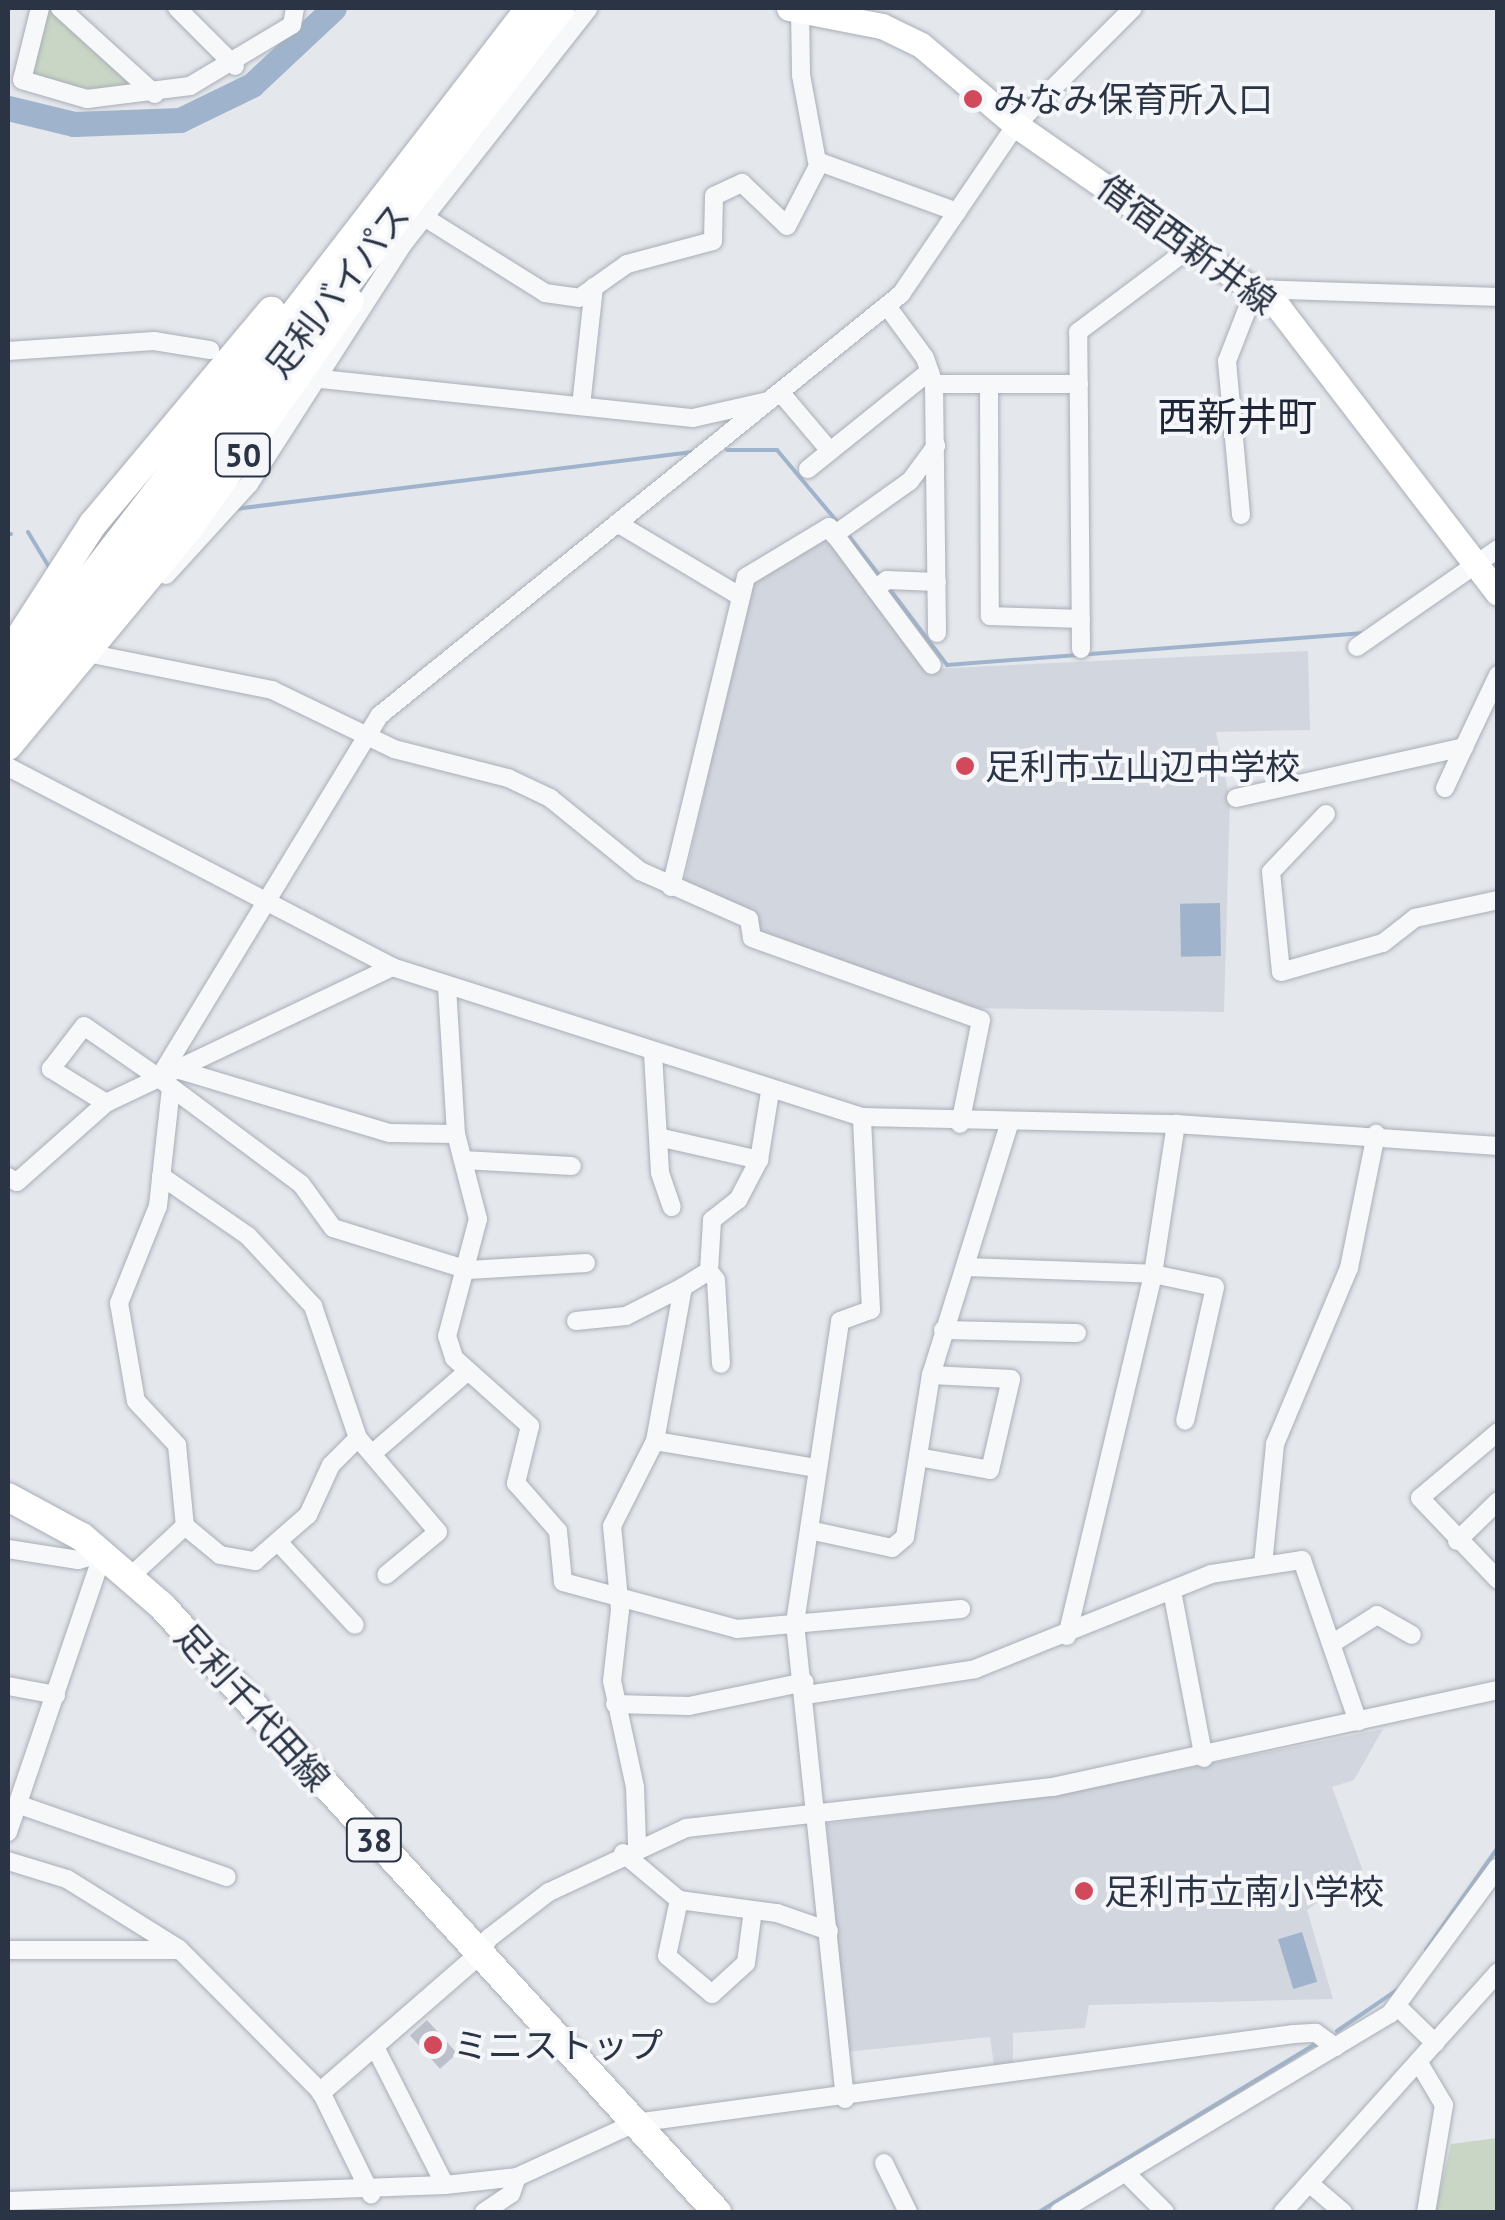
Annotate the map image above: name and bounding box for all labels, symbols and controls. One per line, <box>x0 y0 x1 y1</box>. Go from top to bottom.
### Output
place label: みなみ保育所入口 <box>993 78 1273 120</box>
marker: みなみ保育所入口 <box>962 88 984 110</box>
street label: 借宿西新井線 <box>1090 165 1284 323</box>
street label: 足利バイパス <box>256 194 418 386</box>
district label: 西新井町 <box>1157 392 1317 440</box>
road number: 50 <box>213 428 273 482</box>
place label: 足利市立山辺中学校 <box>985 745 1300 787</box>
marker: 足利市立山辺中学校 <box>954 755 976 777</box>
street label: 足利千代田線 <box>167 1615 339 1799</box>
road number: 38 <box>344 1813 404 1867</box>
place label: 足利市立南小学校 <box>1104 1870 1384 1912</box>
marker: 足利市立南小学校 <box>1073 1880 1095 1902</box>
place label: ミニストップ <box>453 2024 663 2066</box>
marker: ミニストップ <box>422 2034 444 2056</box>

